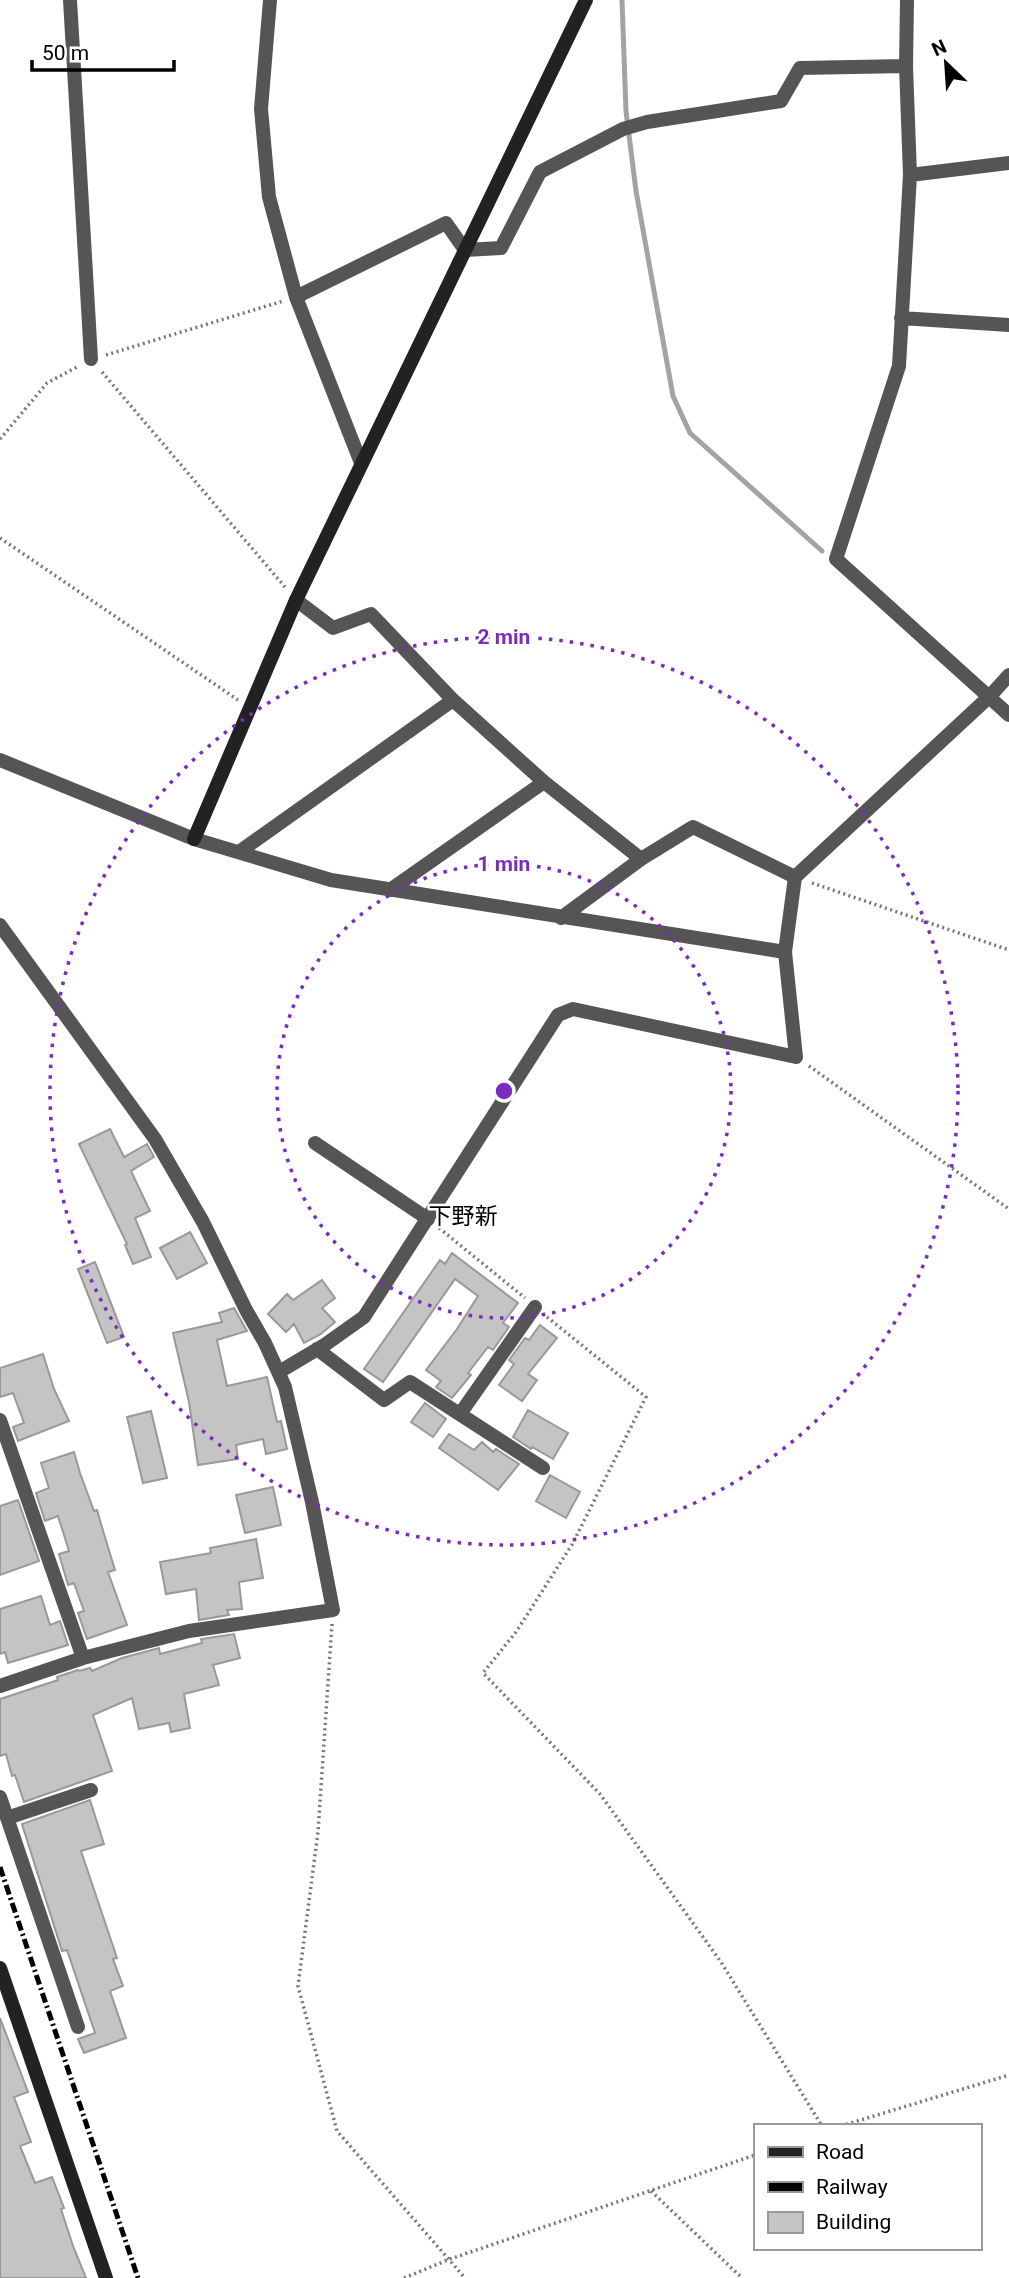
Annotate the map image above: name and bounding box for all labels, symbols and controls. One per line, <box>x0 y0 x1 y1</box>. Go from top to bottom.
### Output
scale bar <box>32 28 173 72</box>
north arrow <box>911 28 981 98</box>
text: N <box>928 35 950 61</box>
text: 50 m <box>42 41 89 65</box>
text: 2 min <box>478 625 530 649</box>
text: 1 min <box>478 852 530 876</box>
centre of rings <box>492 1079 516 1103</box>
district label: 下野新 <box>429 1203 498 1230</box>
legend <box>754 2124 981 2250</box>
text: Road <box>816 2140 864 2164</box>
text: Railway <box>816 2175 888 2199</box>
text: Building <box>816 2210 891 2234</box>

